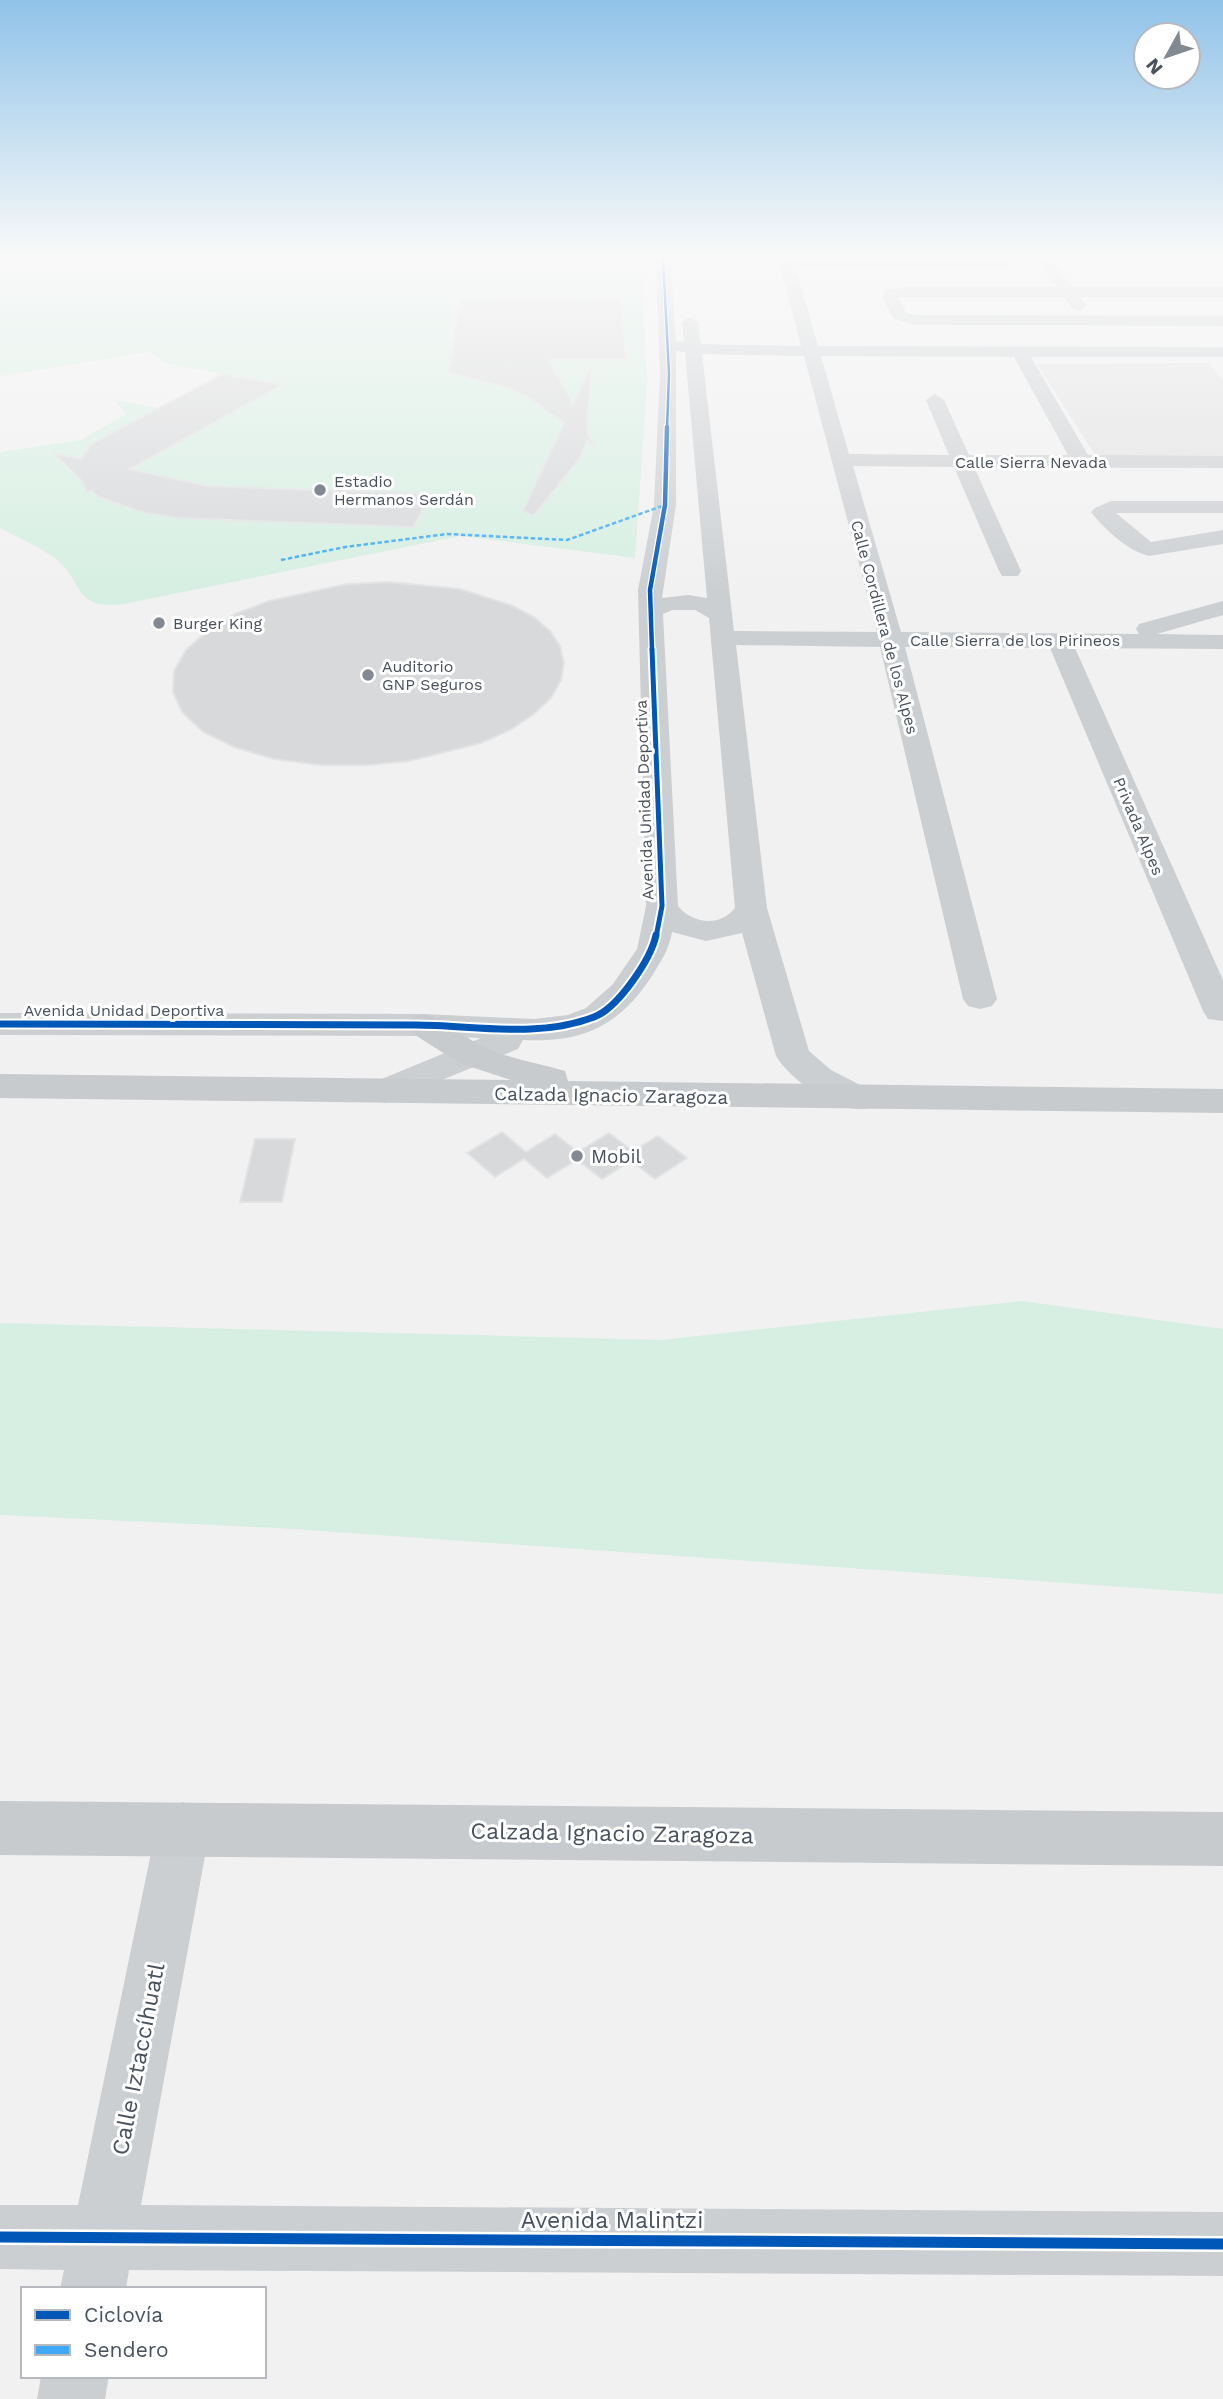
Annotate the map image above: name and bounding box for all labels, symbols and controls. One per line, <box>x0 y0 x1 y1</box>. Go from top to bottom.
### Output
north arrow <box>1132 21 1202 91</box>
text: N <box>1141 54 1168 79</box>
street label: Calle Sierra Nevada <box>955 453 1107 472</box>
place label: Estadio Hermanos Serdán <box>334 472 474 509</box>
marker: Estadio Hermanos Serdán <box>312 482 328 498</box>
street label: Calle Cordillera de los Alpes <box>847 518 922 736</box>
place label: Burger King <box>173 614 262 633</box>
marker: Burger King <box>151 615 167 631</box>
street label: Calle Sierra de los Pirineos <box>910 631 1120 650</box>
place label: Auditorio GNP Seguros <box>382 657 482 694</box>
marker: Auditorio GNP Seguros <box>360 667 376 683</box>
street label: Avenida Unidad Deportiva <box>632 699 657 900</box>
street label: Privada Alpes <box>1109 774 1168 878</box>
street label: Avenida Unidad Deportiva <box>24 1001 224 1020</box>
street label: Calzada Ignacio Zaragoza <box>494 1082 728 1109</box>
place label: Mobil <box>591 1145 641 1168</box>
marker: Mobil <box>569 1148 585 1164</box>
street label: Calzada Ignacio Zaragoza <box>470 1818 754 1849</box>
street label: Calle Iztaccíhuatl <box>107 1961 170 2157</box>
street label: Avenida Malintzi <box>521 2207 703 2234</box>
legend <box>21 2287 266 2378</box>
text: Ciclovía <box>84 2302 163 2327</box>
text: Sendero <box>84 2337 169 2362</box>

